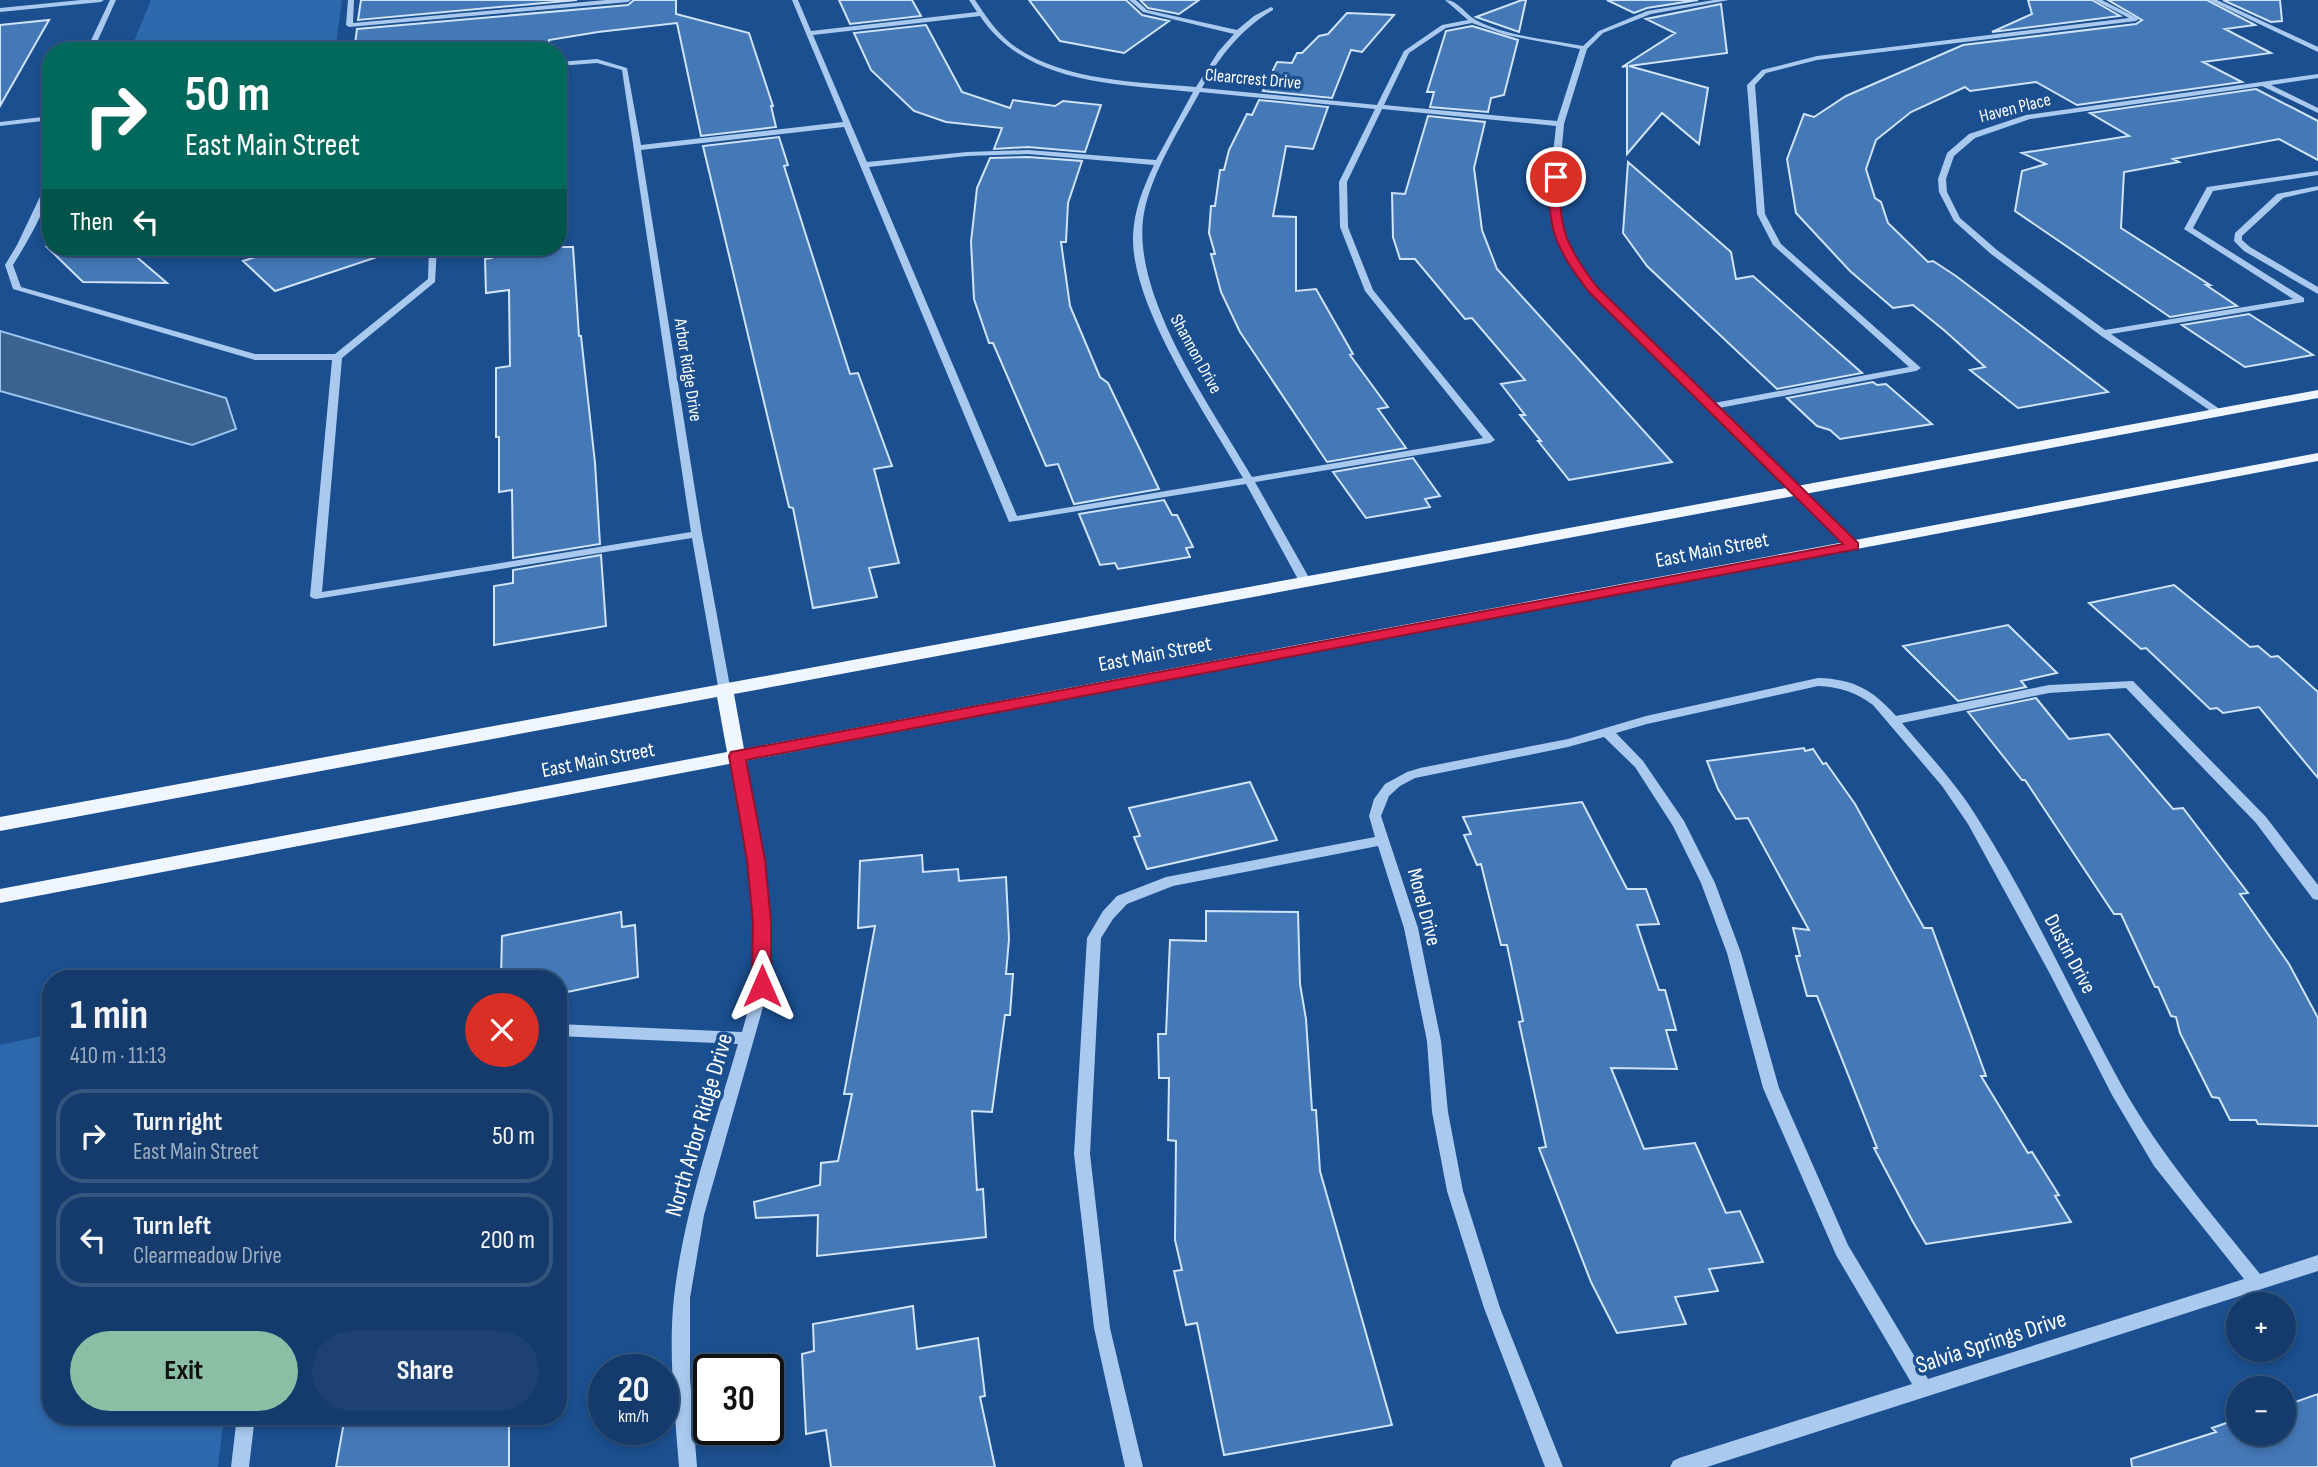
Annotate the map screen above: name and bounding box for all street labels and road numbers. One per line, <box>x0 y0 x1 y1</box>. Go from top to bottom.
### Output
street label: Clearcrest Drive <box>1204 64 1302 94</box>
street label: Haven Place <box>1977 89 2053 127</box>
street label: Shannon Drive <box>1166 311 1226 397</box>
street label: Arbor Ridge Drive <box>669 316 707 423</box>
street label: East Main Street <box>1653 527 1771 573</box>
street label: East Main Street <box>1096 631 1214 677</box>
street label: East Main Street <box>539 737 657 783</box>
street label: Morel Drive <box>1402 865 1446 949</box>
street label: Dustin Drive <box>2039 910 2101 998</box>
street label: North Arbor Ridge Drive <box>659 1030 739 1220</box>
street label: Salvia Springs Drive <box>1912 1304 2070 1380</box>

